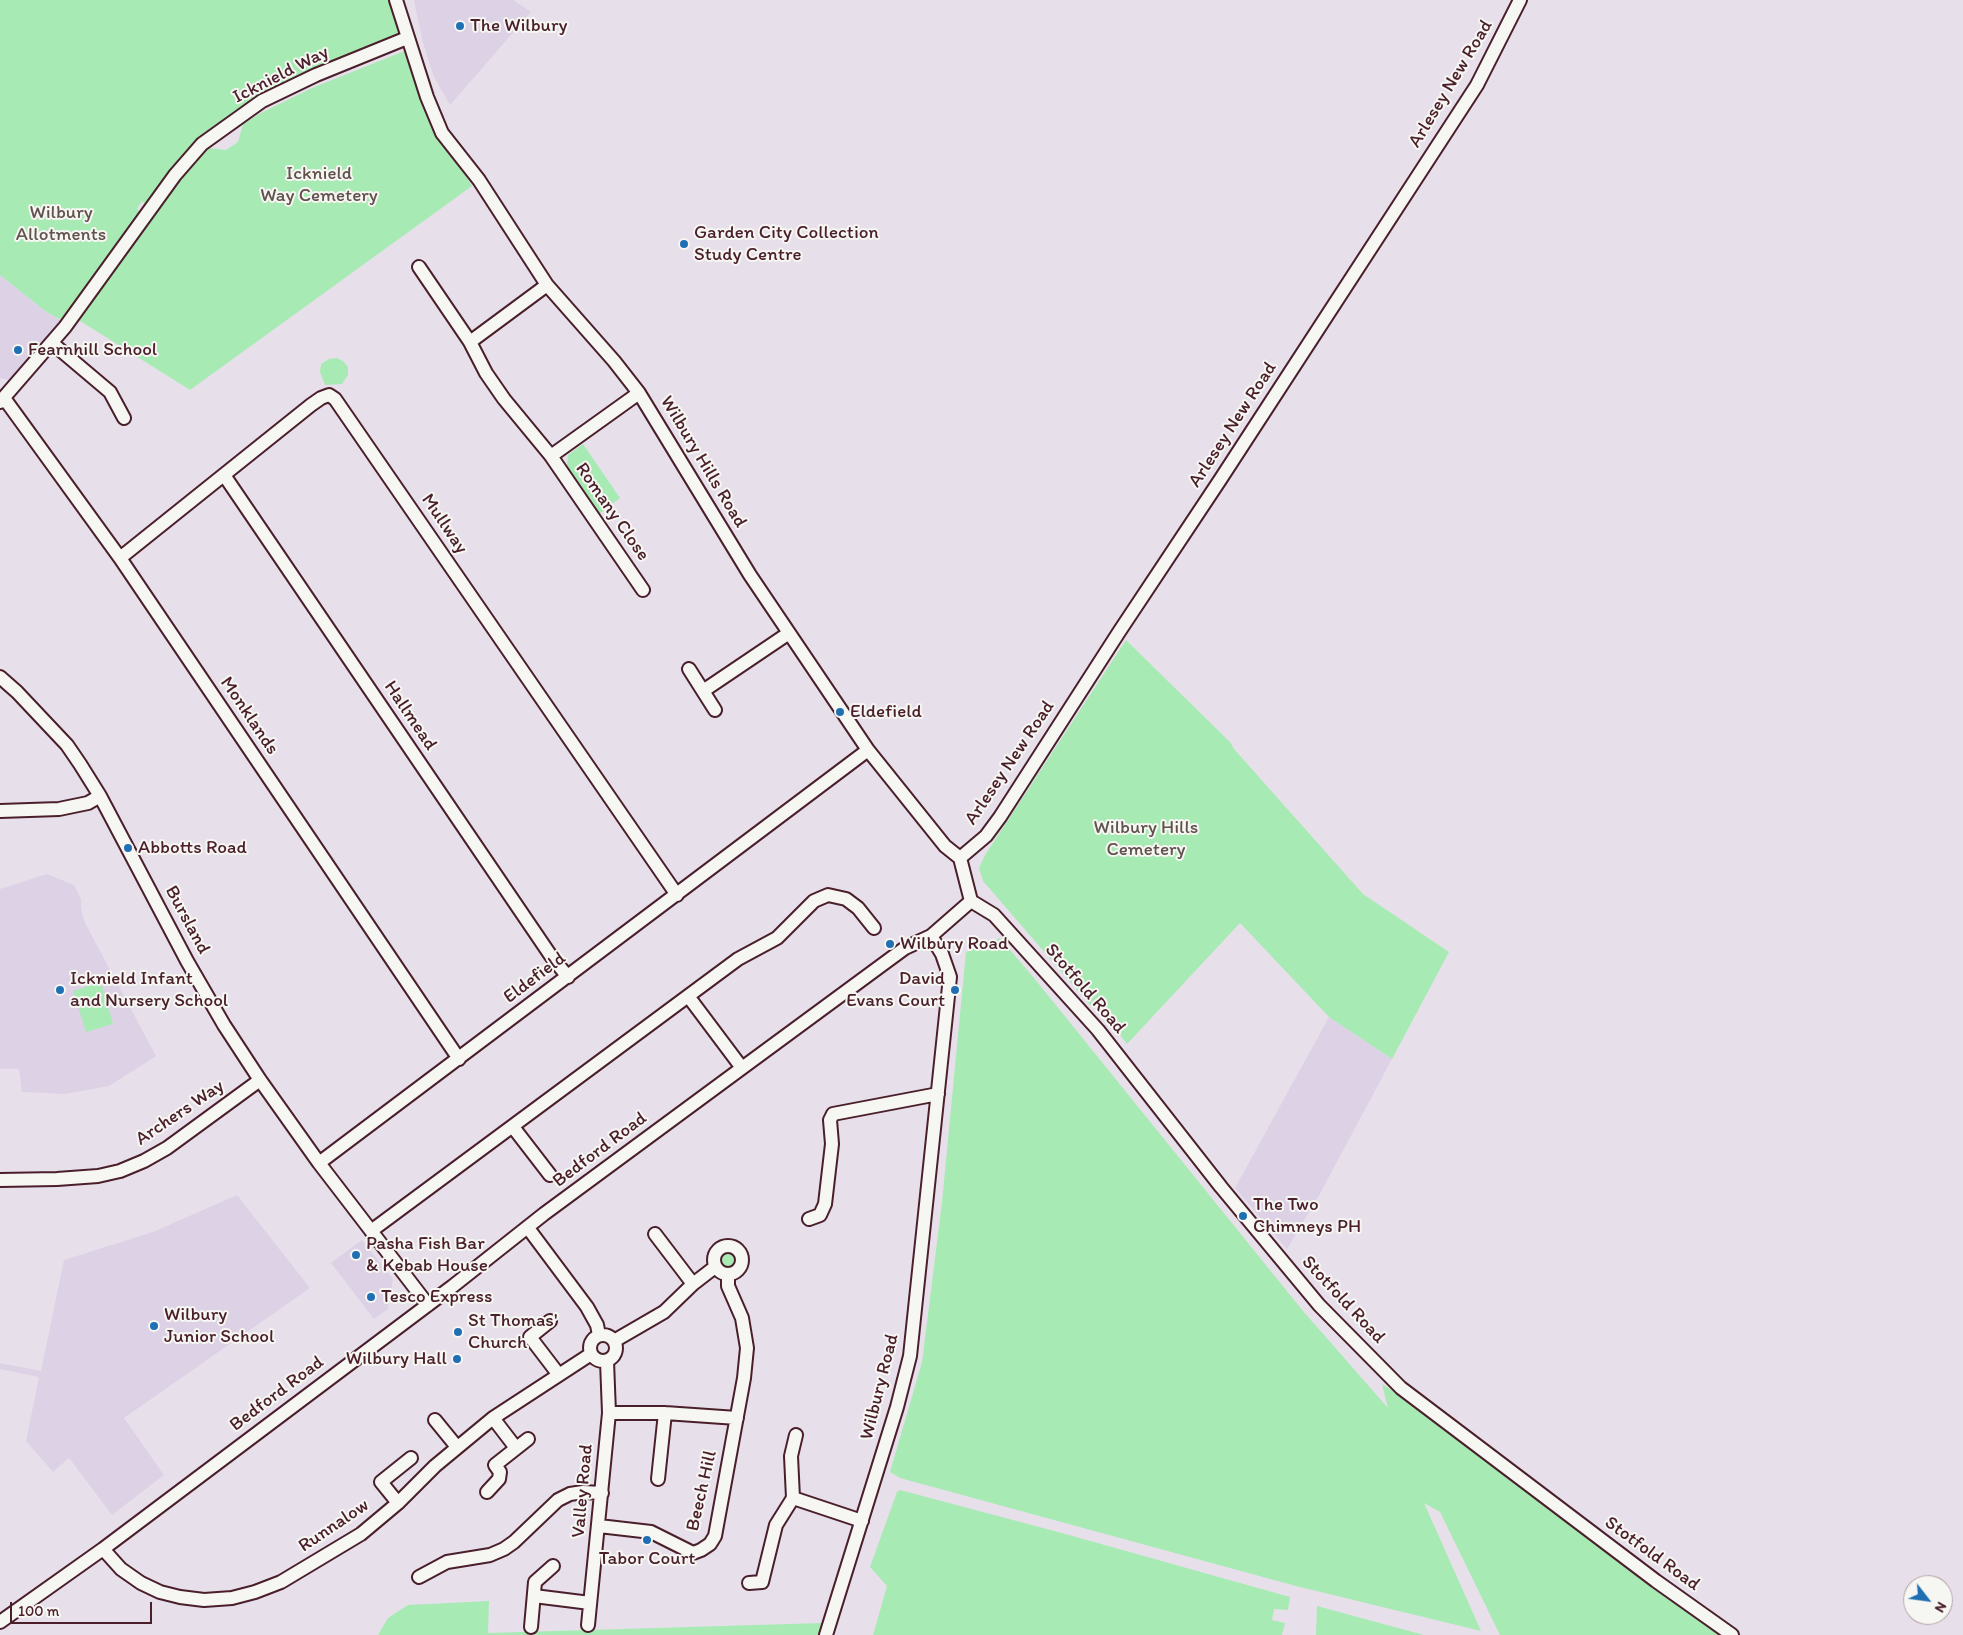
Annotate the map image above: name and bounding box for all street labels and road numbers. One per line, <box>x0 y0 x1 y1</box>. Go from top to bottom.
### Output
street label: Arlesey New Road <box>1404 16 1498 152</box>
street label: Icknield Way <box>229 41 333 109</box>
street label: Arlesey New Road <box>1184 358 1282 492</box>
street label: Wilbury Hills Road <box>655 392 751 532</box>
street label: Romany Close <box>570 459 654 565</box>
street label: Mullway <box>416 490 472 558</box>
street label: Monklands <box>215 673 283 759</box>
street label: Hallmead <box>378 677 442 755</box>
street label: Arlesey New Road <box>960 697 1060 829</box>
street label: Bursland <box>159 882 215 958</box>
street label: Stotfold Road <box>1040 939 1130 1039</box>
street label: Eldefield <box>499 947 571 1009</box>
street label: Archers Way <box>131 1075 229 1151</box>
street label: Bedford Road <box>548 1107 652 1193</box>
street label: Stotfold Road <box>1296 1251 1390 1349</box>
street label: Wilbury Road <box>856 1332 904 1442</box>
street label: Bedford Road <box>225 1351 329 1437</box>
street label: Valley Road <box>568 1443 598 1539</box>
street label: Beech Hill <box>682 1448 722 1534</box>
street label: Runnalow <box>294 1494 374 1558</box>
street label: Stotfold Road <box>1600 1512 1704 1596</box>

